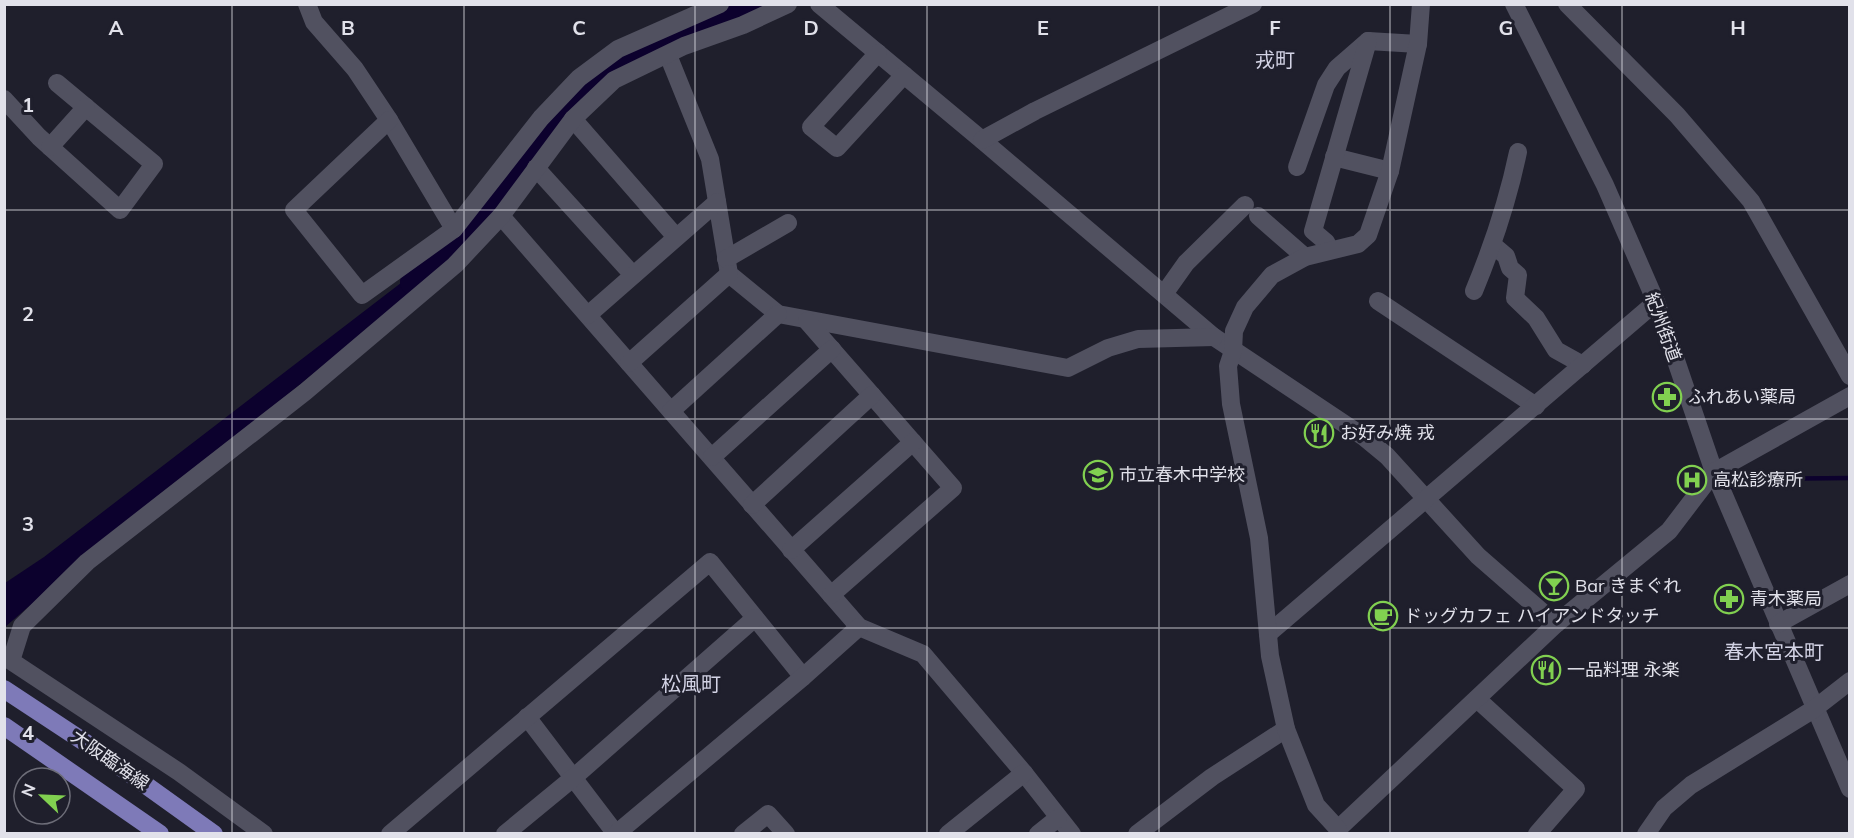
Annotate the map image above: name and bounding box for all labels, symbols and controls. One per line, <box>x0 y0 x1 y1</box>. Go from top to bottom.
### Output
text: A <box>109 15 124 40</box>
text: B <box>341 15 355 40</box>
text: C <box>572 15 586 40</box>
text: D <box>803 15 819 40</box>
text: E <box>1037 15 1049 40</box>
text: F <box>1269 15 1281 40</box>
text: G <box>1499 15 1513 40</box>
text: H <box>1730 15 1746 40</box>
district label: 戎町 <box>1255 47 1295 72</box>
text: 1 <box>22 92 34 117</box>
street label: 紀州街道 <box>1640 289 1687 365</box>
text: 2 <box>22 301 34 326</box>
pharmacy icon: ふれあい薬局 <box>1651 381 1683 413</box>
place label: ふれあい薬局 <box>1688 385 1796 408</box>
restaurant icon: お好み焼 戎 <box>1303 417 1335 449</box>
place label: お好み焼 戎 <box>1340 421 1435 444</box>
school or university icon: 市立春木中学校 <box>1082 459 1114 491</box>
place label: 市立春木中学校 <box>1119 463 1245 486</box>
hospital icon: 高松診療所 <box>1676 464 1708 496</box>
place label: 高松診療所 <box>1713 468 1803 491</box>
text: 3 <box>22 511 34 536</box>
bar icon: Bar きまぐれ <box>1538 570 1570 602</box>
place label: Bar きまぐれ <box>1575 574 1681 597</box>
pharmacy icon: 青木薬局 <box>1713 583 1745 615</box>
place label: 青木薬局 <box>1750 587 1822 610</box>
cafe icon: ドッグカフェ ハイアンドタッチ <box>1367 600 1399 632</box>
place label: ドッグカフェ ハイアンドタッチ <box>1404 604 1660 627</box>
district label: 春木宮本町 <box>1724 639 1824 664</box>
restaurant icon: 一品料理 永楽 <box>1530 654 1562 686</box>
place label: 一品料理 永楽 <box>1567 658 1680 681</box>
district label: 松風町 <box>661 671 721 696</box>
text: 4 <box>22 720 34 745</box>
street label: 大阪臨海線 <box>67 724 154 795</box>
north arrow <box>12 766 72 826</box>
text: N <box>17 781 40 800</box>

